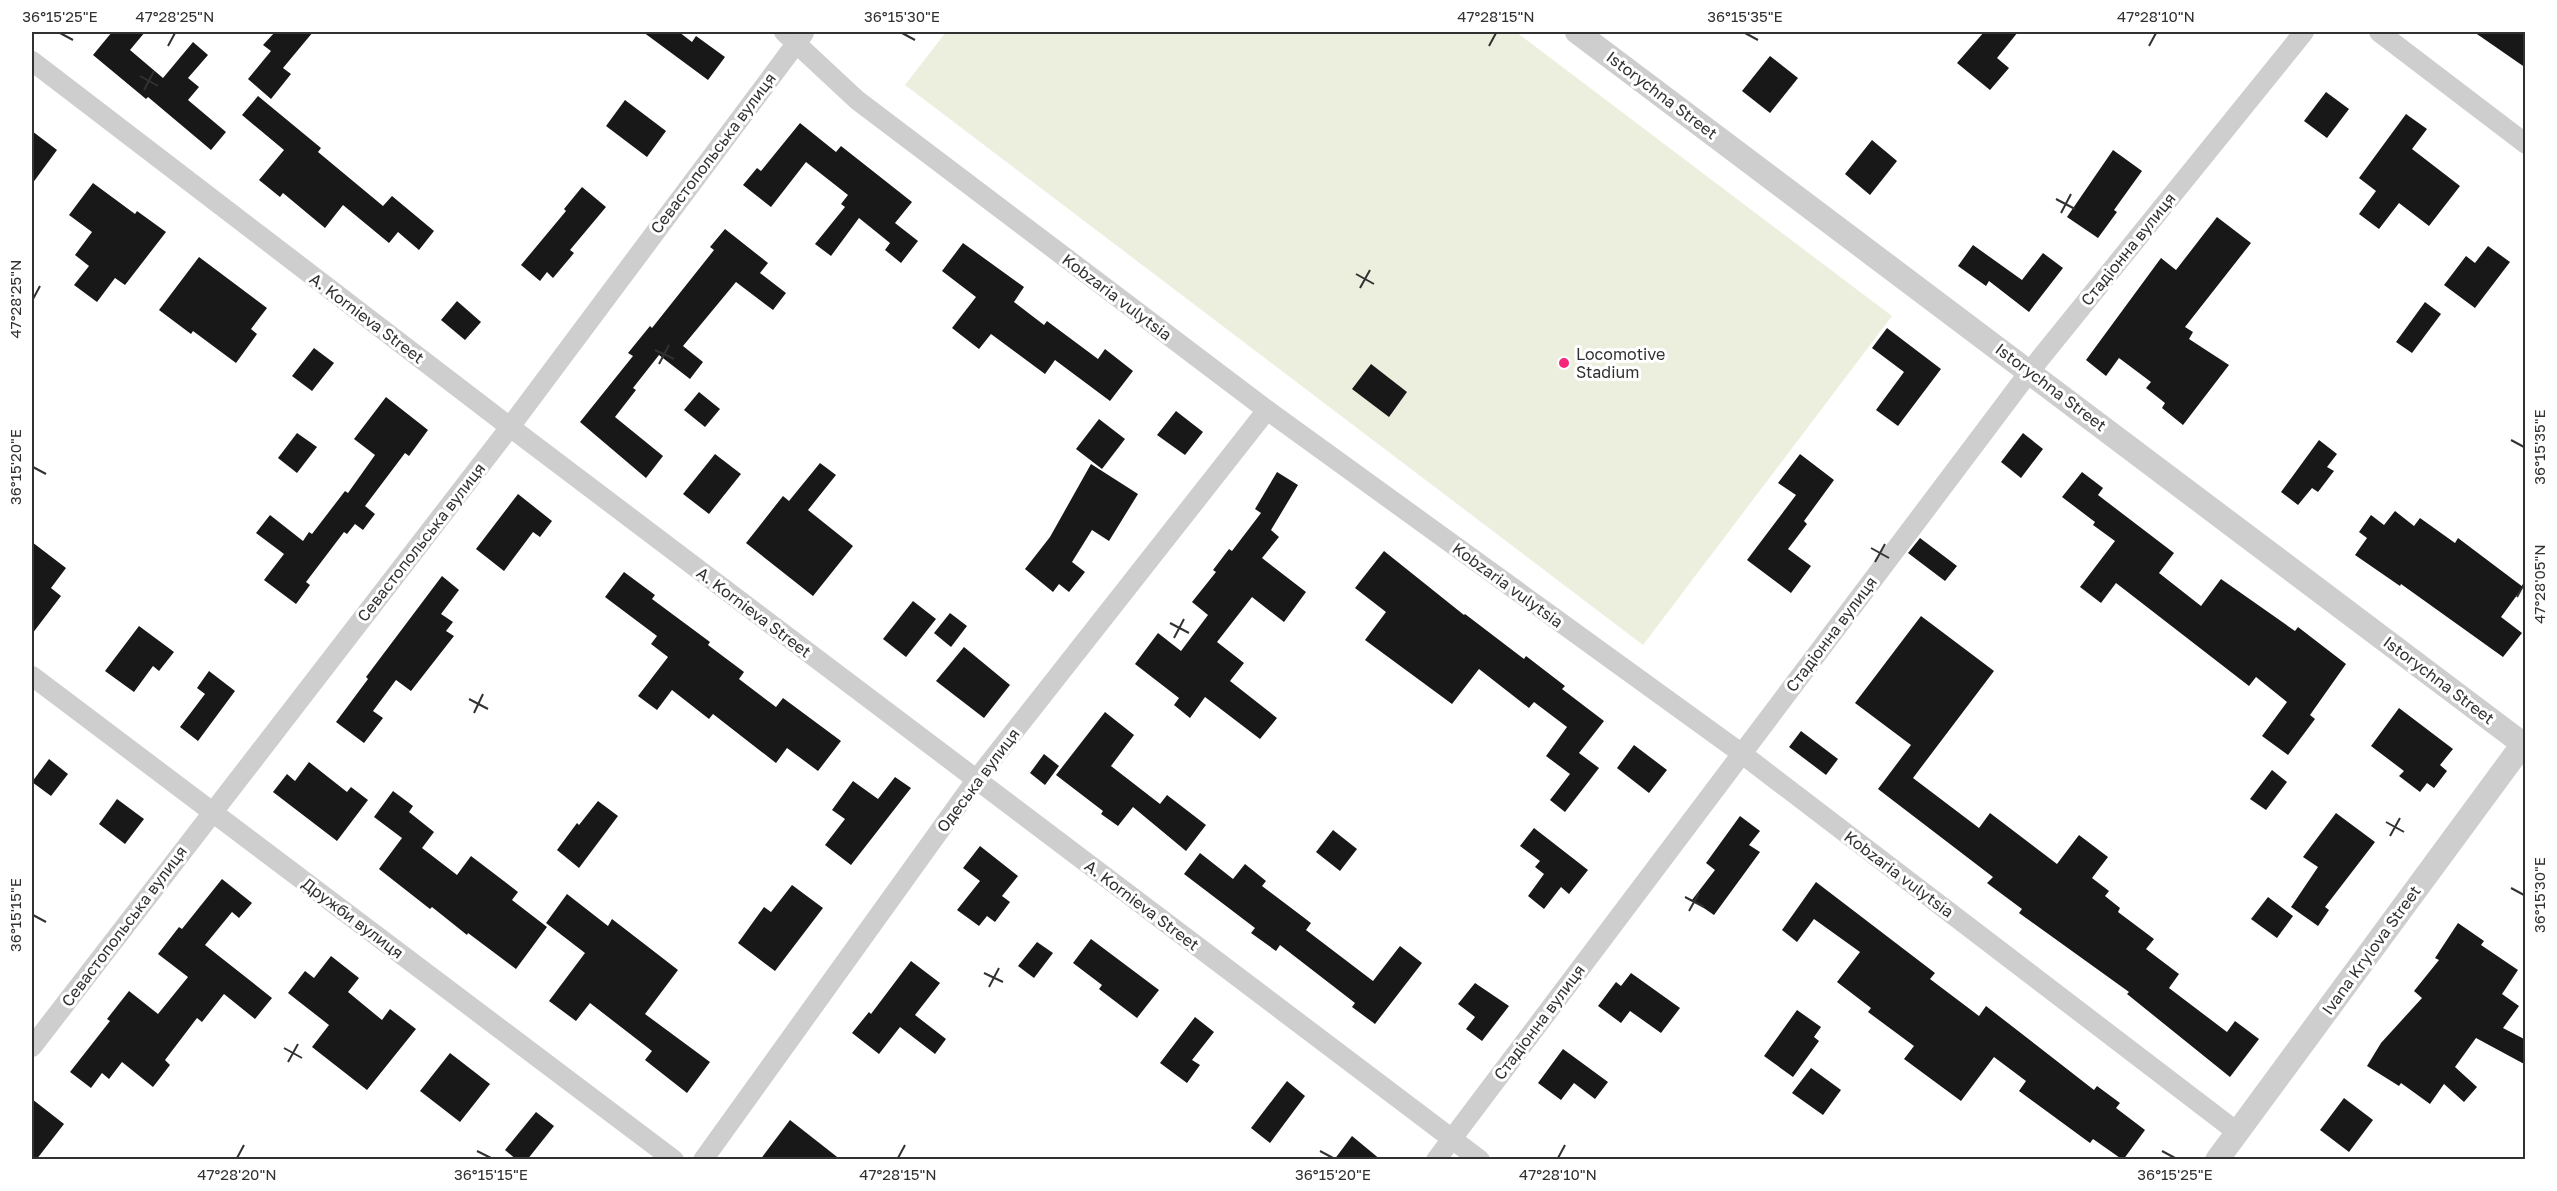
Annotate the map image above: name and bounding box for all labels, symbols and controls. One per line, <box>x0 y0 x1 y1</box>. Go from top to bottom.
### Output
text: 36°15'25"E <box>22 7 98 25</box>
text: 47°28'25"N <box>136 7 214 25</box>
text: 36°15'30"E <box>864 7 940 25</box>
text: 47°28'15"N <box>1457 7 1535 25</box>
text: 36°15'35"E <box>1707 7 1783 25</box>
text: 47°28'10"N <box>2117 7 2195 25</box>
street label: Istorychna Street <box>1603 47 1721 143</box>
street label: Севастопольська вулиця <box>646 69 780 237</box>
street label: Стадіонна вулиця <box>2076 189 2180 309</box>
street label: Kobzaria vulytsia <box>1058 249 1176 345</box>
text: 47°28'25"N <box>6 260 24 338</box>
street label: A. Kornieva Street <box>306 268 428 368</box>
street label: Istorychna Street <box>1992 339 2110 435</box>
place label: Locomotive Stadium <box>1576 344 1665 382</box>
marker: Locomotive Stadium <box>1557 356 1571 370</box>
text: 36°15'35"E <box>2530 409 2548 485</box>
text: 36°15'20"E <box>6 429 24 505</box>
street label: Севастопольська вулиця <box>353 459 489 625</box>
street label: Kobzaria vulytsia <box>1449 538 1567 632</box>
text: 47°28'05"N <box>2530 544 2548 624</box>
street label: A. Kornieva Street <box>693 562 815 662</box>
street label: Стадіонна вулиця <box>1781 572 1881 696</box>
street label: Istorychna Street <box>2380 632 2498 728</box>
street label: Одеська вулиця <box>932 724 1024 836</box>
street label: Kobzaria vulytsia <box>1840 826 1958 922</box>
street label: Севастопольська вулиця <box>57 842 191 1010</box>
street label: A. Kornieva Street <box>1081 855 1203 955</box>
text: 36°15'30"E <box>2530 857 2548 933</box>
street label: Дружби вулиця <box>298 873 408 963</box>
text: 36°15'15"E <box>6 878 24 952</box>
street label: Ivana Krylova Street <box>2317 881 2425 1019</box>
street label: Стадіонна вулиця <box>1489 960 1589 1084</box>
text: 47°28'20"N <box>197 1165 277 1183</box>
text: 36°15'15"E <box>454 1165 528 1183</box>
text: 47°28'15"N <box>859 1165 937 1183</box>
text: 36°15'20"E <box>1295 1165 1371 1183</box>
text: 47°28'10"N <box>1519 1165 1597 1183</box>
text: 36°15'25"E <box>2137 1165 2213 1183</box>

